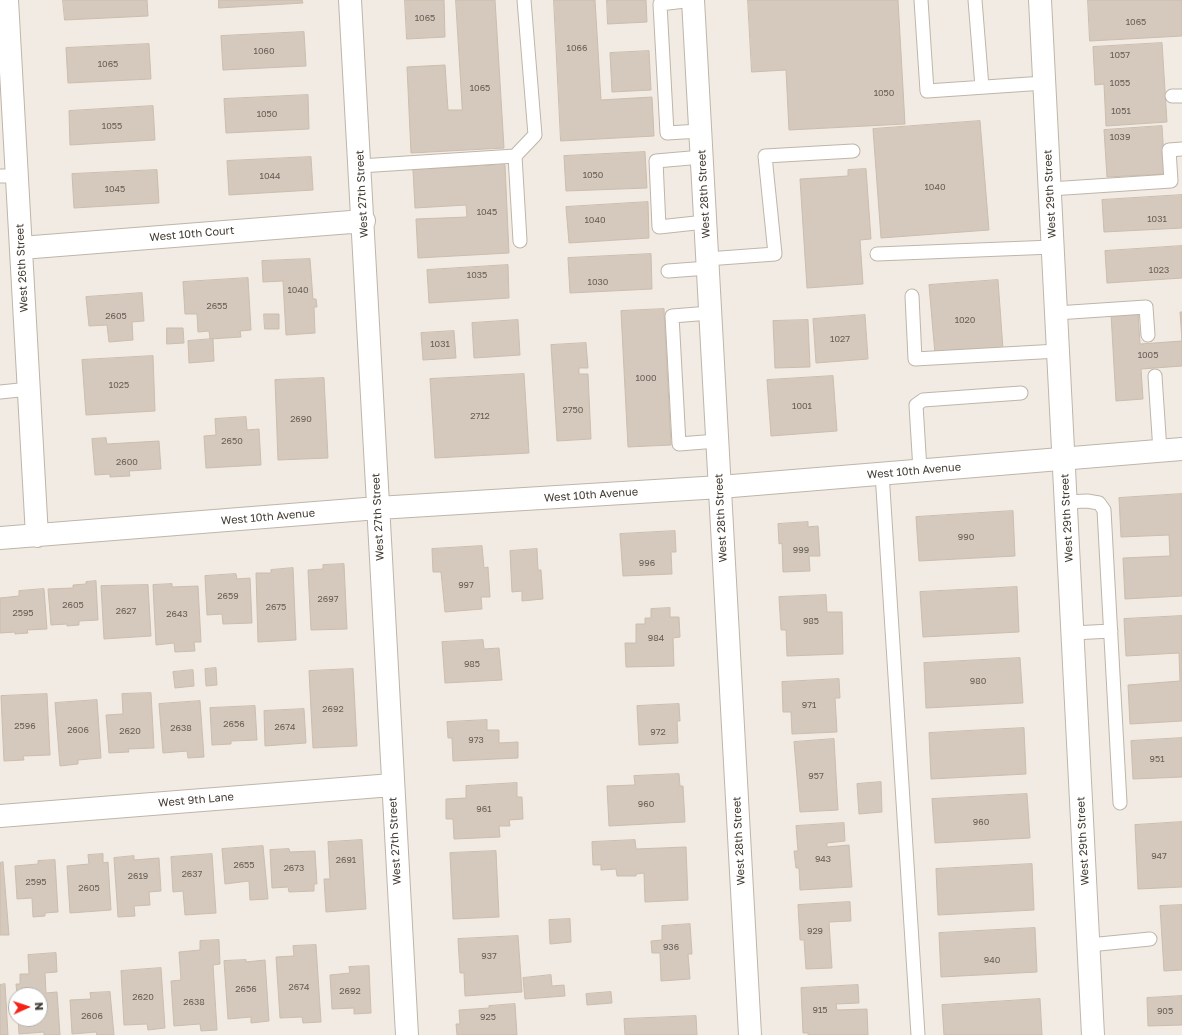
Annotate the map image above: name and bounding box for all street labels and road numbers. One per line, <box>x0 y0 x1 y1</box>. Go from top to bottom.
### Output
street label: West 28th Street <box>695 149 713 239</box>
street label: West 29th Street <box>1041 149 1059 239</box>
street label: West 27th Street <box>353 150 371 238</box>
street label: West 26th Street <box>13 223 31 313</box>
street label: West 10th Court <box>149 224 235 244</box>
street label: West 10th Avenue <box>866 460 962 482</box>
street label: West 27th Street <box>369 473 387 561</box>
street label: West 28th Street <box>712 473 730 563</box>
street label: West 29th Street <box>1058 473 1076 563</box>
street label: West 10th Avenue <box>543 485 639 505</box>
street label: West 10th Avenue <box>220 506 316 528</box>
street label: West 9th Lane <box>158 790 234 810</box>
street label: West 28th Street <box>730 796 748 886</box>
street label: West 29th Street <box>1074 796 1092 886</box>
street label: West 27th Street <box>386 797 404 885</box>

